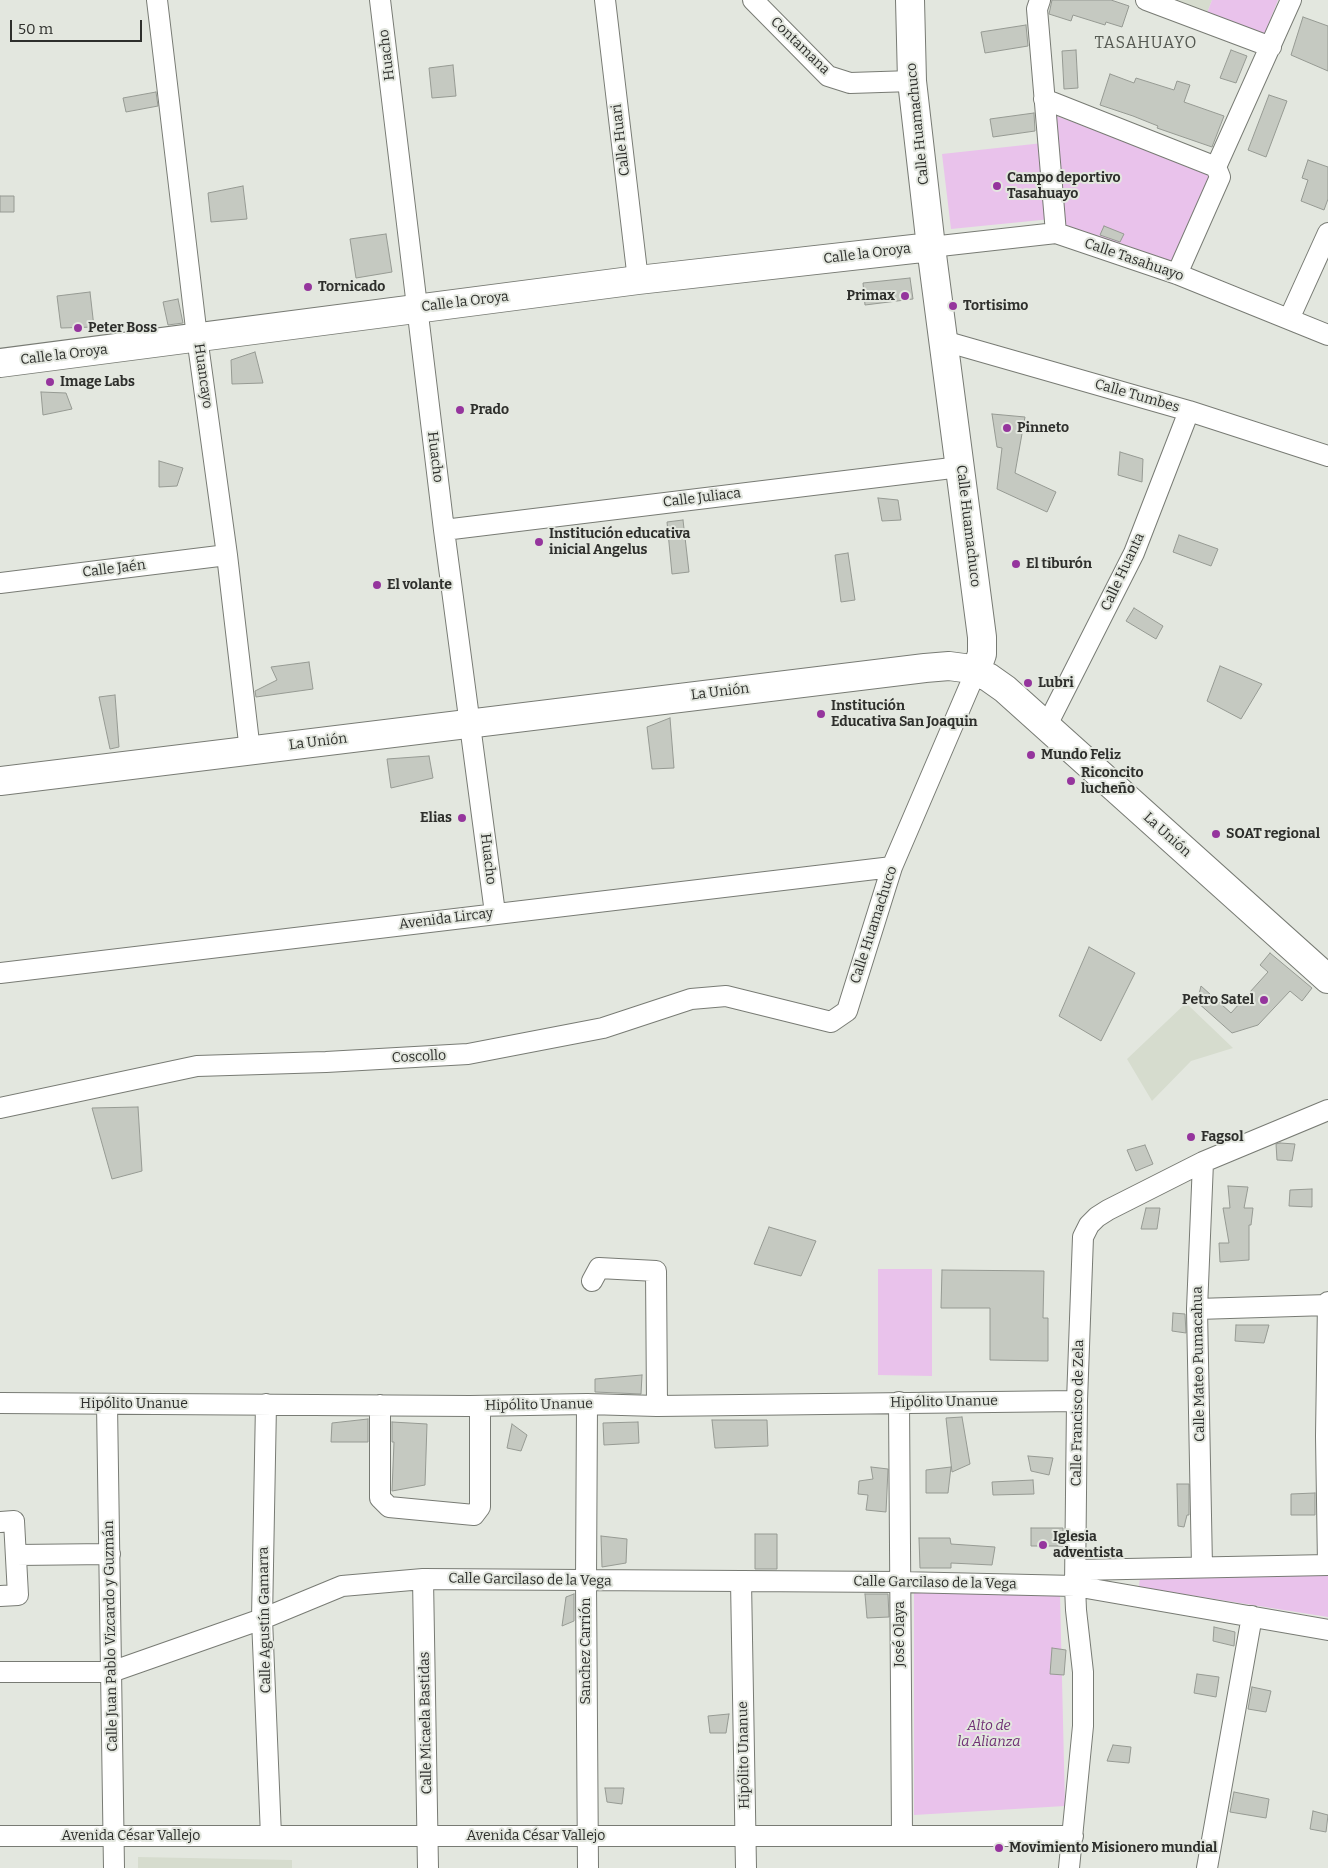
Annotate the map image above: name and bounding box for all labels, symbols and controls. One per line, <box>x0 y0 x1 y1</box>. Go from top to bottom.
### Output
scale bar <box>12 10 145 42</box>
street label: Contamana <box>767 14 833 78</box>
text: 50 m <box>18 20 53 38</box>
street label: Huacho <box>376 29 398 81</box>
district label: TASAHUAYO <box>1093 34 1199 54</box>
street label: Calle Huamachuco <box>903 62 933 186</box>
street label: Calle Huari <box>608 103 634 177</box>
place label: Campo deportivo Tasahuayo <box>1007 170 1120 202</box>
marker: Campo deportivo Tasahuayo <box>991 180 1003 192</box>
street label: Calle Tasahuayo <box>1082 235 1186 285</box>
street label: Calle la Oroya <box>822 240 912 268</box>
place label: Tornicado <box>318 279 385 295</box>
marker: Tornicado <box>302 281 314 293</box>
street label: Calle la Oroya <box>420 288 510 316</box>
place label: Primax <box>846 288 895 304</box>
marker: Primax <box>899 290 911 302</box>
place label: Tortisimo <box>963 298 1028 314</box>
marker: Tortisimo <box>947 300 959 312</box>
place label: Peter Boss <box>88 320 157 336</box>
marker: Peter Boss <box>72 322 84 334</box>
street label: Calle la Oroya <box>19 341 109 369</box>
street label: Huancayo <box>190 342 216 410</box>
place label: Image Labs <box>60 374 135 390</box>
marker: Image Labs <box>44 376 56 388</box>
street label: Calle Tumbes <box>1093 376 1181 416</box>
place label: Prado <box>470 402 509 418</box>
marker: Prado <box>454 404 466 416</box>
place label: Pinneto <box>1017 420 1069 436</box>
marker: Pinneto <box>1001 422 1013 434</box>
street label: Huacho <box>424 431 446 483</box>
street label: Calle Huamachuco <box>952 464 984 588</box>
street label: Calle Juliaca <box>662 485 742 511</box>
place label: Institución educativa inicial Angelus <box>549 526 690 558</box>
street label: Calle Huanta <box>1098 530 1148 614</box>
marker: Institución educativa inicial Angelus <box>533 536 545 548</box>
place label: El tiburón <box>1026 556 1092 572</box>
street label: Calle Jaén <box>81 557 147 581</box>
marker: El tiburón <box>1010 558 1022 570</box>
place label: El volante <box>387 577 452 593</box>
marker: El volante <box>371 579 383 591</box>
place label: Lubri <box>1038 675 1074 691</box>
marker: Lubri <box>1022 677 1034 689</box>
street label: La Unión <box>690 680 750 704</box>
place label: Institución Educativa San Joaquin <box>831 698 978 730</box>
marker: Institución Educativa San Joaquin <box>815 708 827 720</box>
street label: La Unión <box>288 730 348 754</box>
place label: Mundo Feliz <box>1041 747 1121 763</box>
marker: Mundo Feliz <box>1025 749 1037 761</box>
place label: Riconcito lucheño <box>1081 765 1144 798</box>
marker: Riconcito lucheño <box>1065 775 1077 787</box>
street label: La Unión <box>1140 809 1194 861</box>
place label: Elias <box>420 810 452 826</box>
marker: Elias <box>456 812 468 824</box>
place label: SOAT regional <box>1226 826 1320 842</box>
marker: SOAT regional <box>1210 828 1222 840</box>
street label: Huacho <box>477 833 499 885</box>
street label: Calle Huamachuco <box>847 864 901 986</box>
street label: Avenida Lircay <box>398 905 494 933</box>
place label: Petro Satel <box>1182 992 1254 1008</box>
marker: Petro Satel <box>1258 994 1270 1006</box>
street label: Coscollo <box>391 1047 447 1067</box>
place label: Fagsol <box>1201 1129 1244 1145</box>
marker: Fagsol <box>1185 1131 1197 1143</box>
street label: Calle Mateo Pumacahua <box>1189 1286 1209 1442</box>
street label: Calle Francisco de Zela <box>1068 1339 1088 1487</box>
street label: Hipólito Unanue <box>890 1393 998 1411</box>
street label: Hipólito Unanue <box>80 1396 188 1412</box>
street label: Hipólito Unanue <box>485 1396 593 1414</box>
street label: Calle Juan Pablo Vizcardo y Guzmán <box>101 1520 121 1752</box>
place label: Iglesia adventista <box>1053 1529 1123 1561</box>
marker: Iglesia adventista <box>1037 1539 1049 1551</box>
street label: Calle Agustín Gamarra <box>255 1546 275 1694</box>
street label: Calle Garcilaso de la Vega <box>448 1570 612 1590</box>
street label: Calle Garcilaso de la Vega <box>853 1573 1017 1593</box>
street label: Sanchez Carrión <box>578 1598 594 1704</box>
street label: José Olaya <box>892 1601 908 1667</box>
street label: Calle Micaela Bastidas <box>416 1651 436 1795</box>
street label: Hipólito Unanue <box>735 1701 753 1809</box>
park label: Alto de la Alianza <box>958 1718 1020 1750</box>
street label: Avenida César Vallejo <box>62 1828 200 1844</box>
street label: Avenida César Vallejo <box>467 1828 605 1844</box>
place label: Movimiento Misionero mundial <box>1009 1840 1217 1856</box>
marker: Movimiento Misionero mundial <box>993 1842 1005 1854</box>

